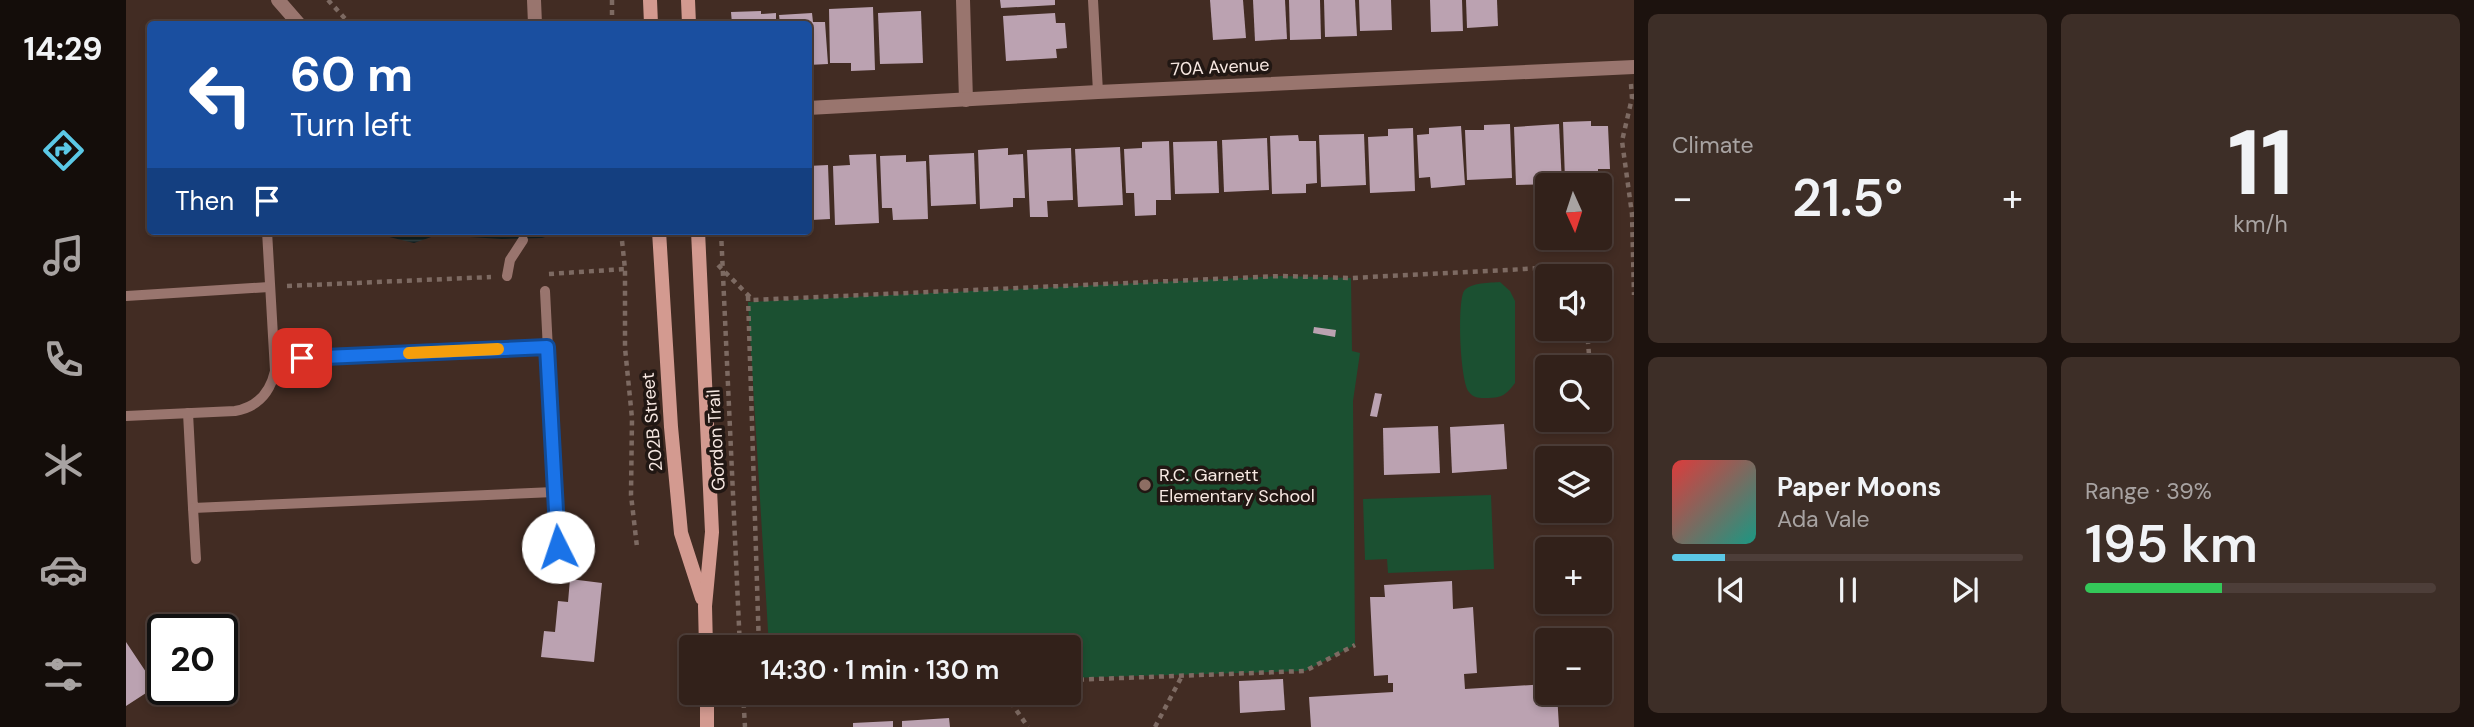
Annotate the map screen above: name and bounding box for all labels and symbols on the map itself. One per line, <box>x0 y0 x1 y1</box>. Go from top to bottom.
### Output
street label: 70A Avenue <box>1170 52 1270 82</box>
north arrow <box>1535 173 1612 250</box>
pin <box>272 328 332 388</box>
street label: 202B Street <box>636 371 668 473</box>
street label: Gordon Trail <box>701 389 731 491</box>
place label: R.C. Garnett Elementary School <box>1159 463 1315 508</box>
marker: R.C. Garnett Elementary School <box>1137 477 1153 493</box>
position arrow <box>521 510 595 584</box>
speed limit sign: 20 <box>147 614 238 705</box>

